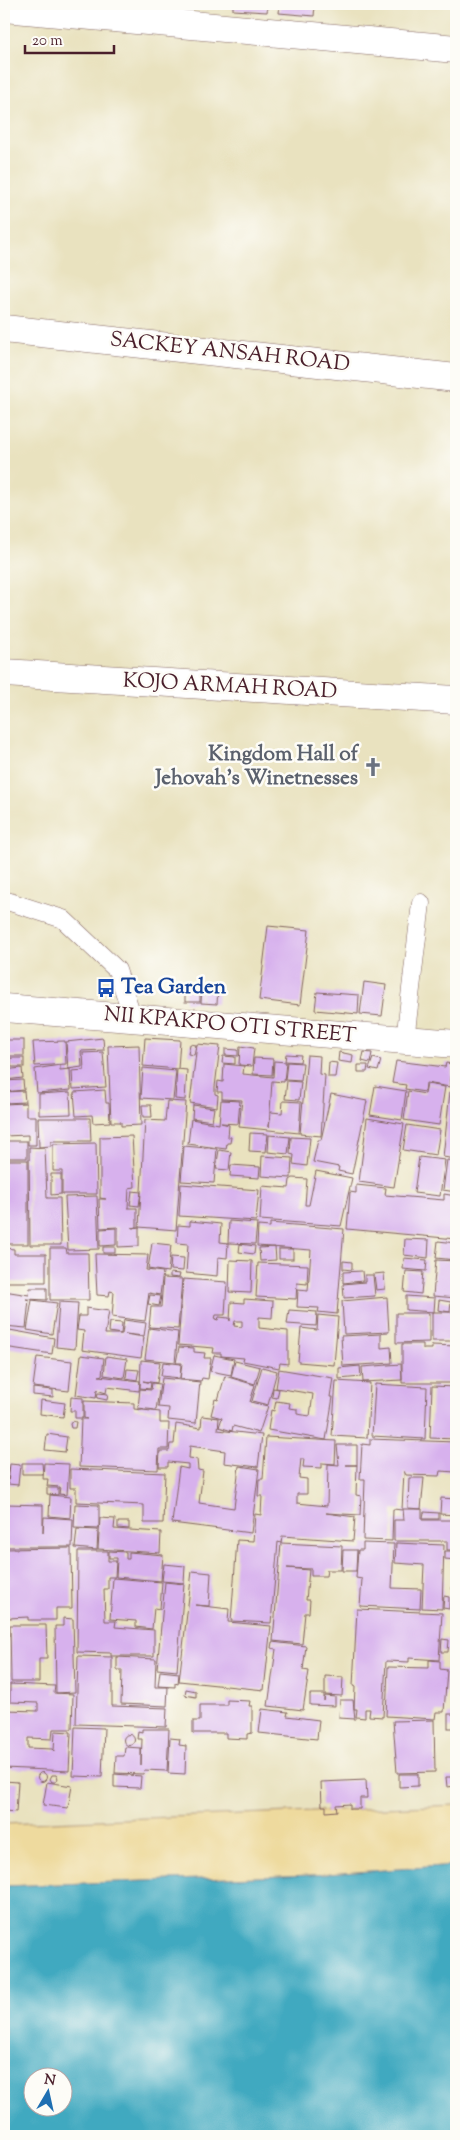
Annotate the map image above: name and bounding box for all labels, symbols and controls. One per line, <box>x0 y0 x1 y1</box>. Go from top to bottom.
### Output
scale bar <box>25 22 114 54</box>
text: 20 m <box>32 31 63 52</box>
street label: SACKEY ANSAH ROAD <box>109 325 351 381</box>
street label: KOJO ARMAH ROAD <box>122 666 338 708</box>
place label: Kingdom Hall of Jehovah's Winetnesses <box>153 740 360 794</box>
church icon: Kingdom Hall of Jehovah's Winetnesses <box>362 756 384 778</box>
place label: Tea Garden <box>121 973 227 1003</box>
bus stop icon: Tea Garden <box>95 977 117 999</box>
street label: NII KPAKPO OTI STREET <box>103 1000 358 1052</box>
north arrow <box>22 2068 72 2118</box>
text: N <box>43 2070 57 2092</box>

